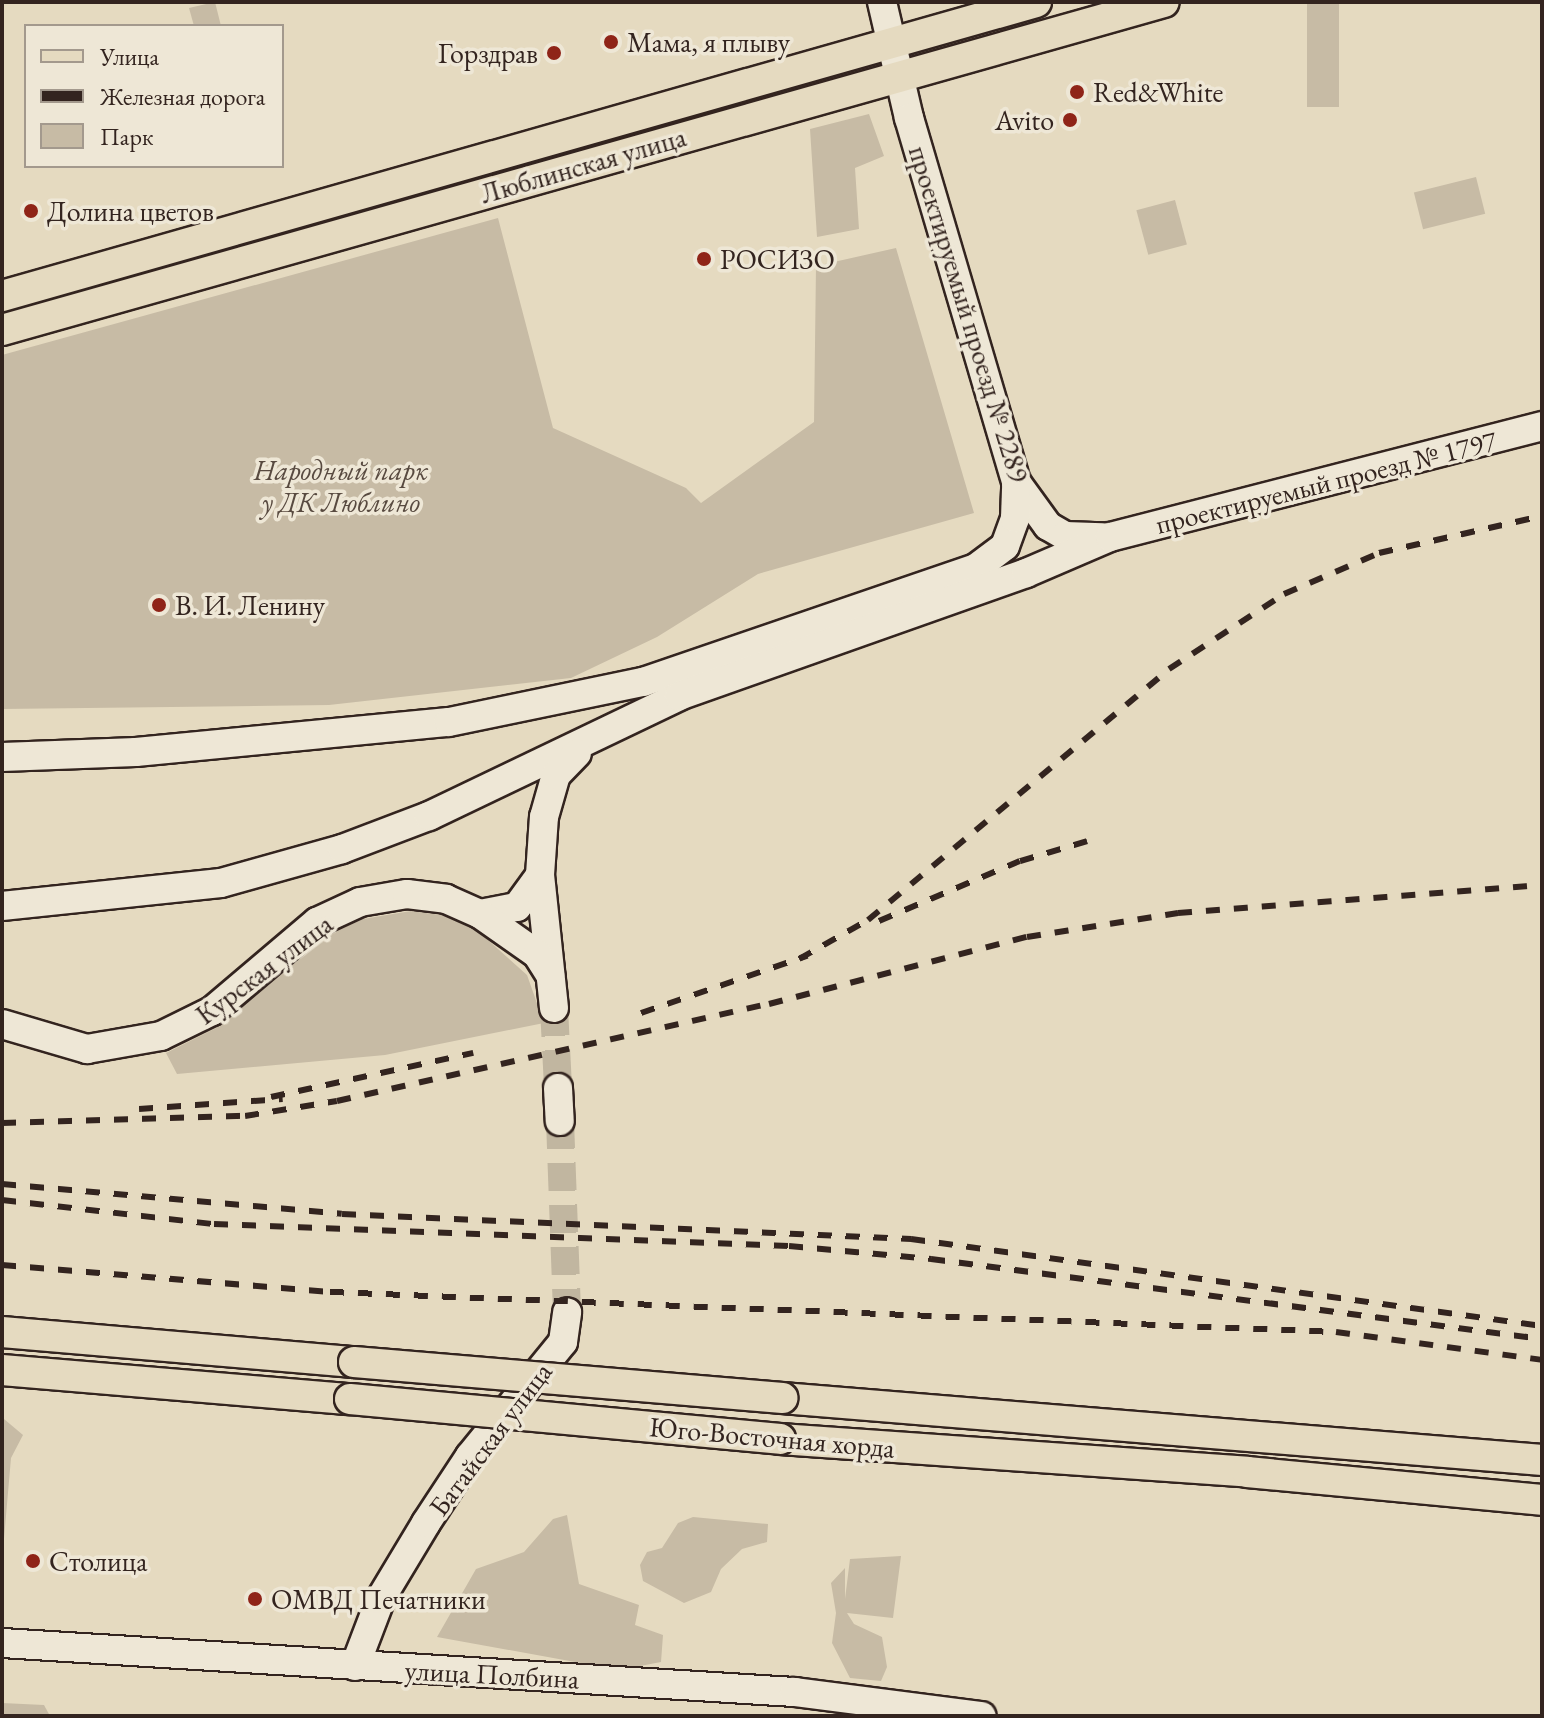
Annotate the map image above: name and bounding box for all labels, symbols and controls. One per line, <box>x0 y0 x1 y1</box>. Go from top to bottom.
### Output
legend <box>24 24 284 168</box>
place label: Мама, я плыву <box>627 25 790 59</box>
marker: Мама, я плыву <box>602 33 620 51</box>
place label: Горздрав <box>438 36 538 70</box>
text: Улица <box>100 41 159 72</box>
marker: Горздрав <box>545 44 563 62</box>
place label: Red&White <box>1093 75 1223 109</box>
text: Железная дорога <box>100 81 265 112</box>
marker: Red&White <box>1068 83 1086 101</box>
place label: Avito <box>995 103 1054 137</box>
marker: Avito <box>1061 111 1079 129</box>
street label: Люблинская улица <box>476 120 690 210</box>
text: Парк <box>100 121 153 152</box>
street label: проектируемый проезд № 2289 <box>902 142 1036 486</box>
place label: Долина цветов <box>47 194 214 228</box>
marker: Долина цветов <box>22 202 40 220</box>
place label: РОСИЗО <box>720 242 835 276</box>
marker: РОСИЗО <box>695 250 713 268</box>
street label: проектируемый проезд № 1797 <box>1152 423 1500 541</box>
park label: Народный парк у ДК Люблино <box>254 453 428 519</box>
place label: В. И. Ленину <box>175 588 325 622</box>
marker: В. И. Ленину <box>150 596 168 614</box>
street label: Курская улица <box>189 907 339 1031</box>
street label: Батайская улица <box>421 1356 559 1522</box>
street label: Юго-Восточная хорда <box>648 1410 896 1464</box>
place label: Столица <box>49 1544 147 1578</box>
marker: Столица <box>24 1552 42 1570</box>
place label: ОМВД Печатники <box>271 1582 486 1616</box>
marker: ОМВД Печатники <box>246 1590 264 1608</box>
street label: улица Полбина <box>404 1653 580 1695</box>

